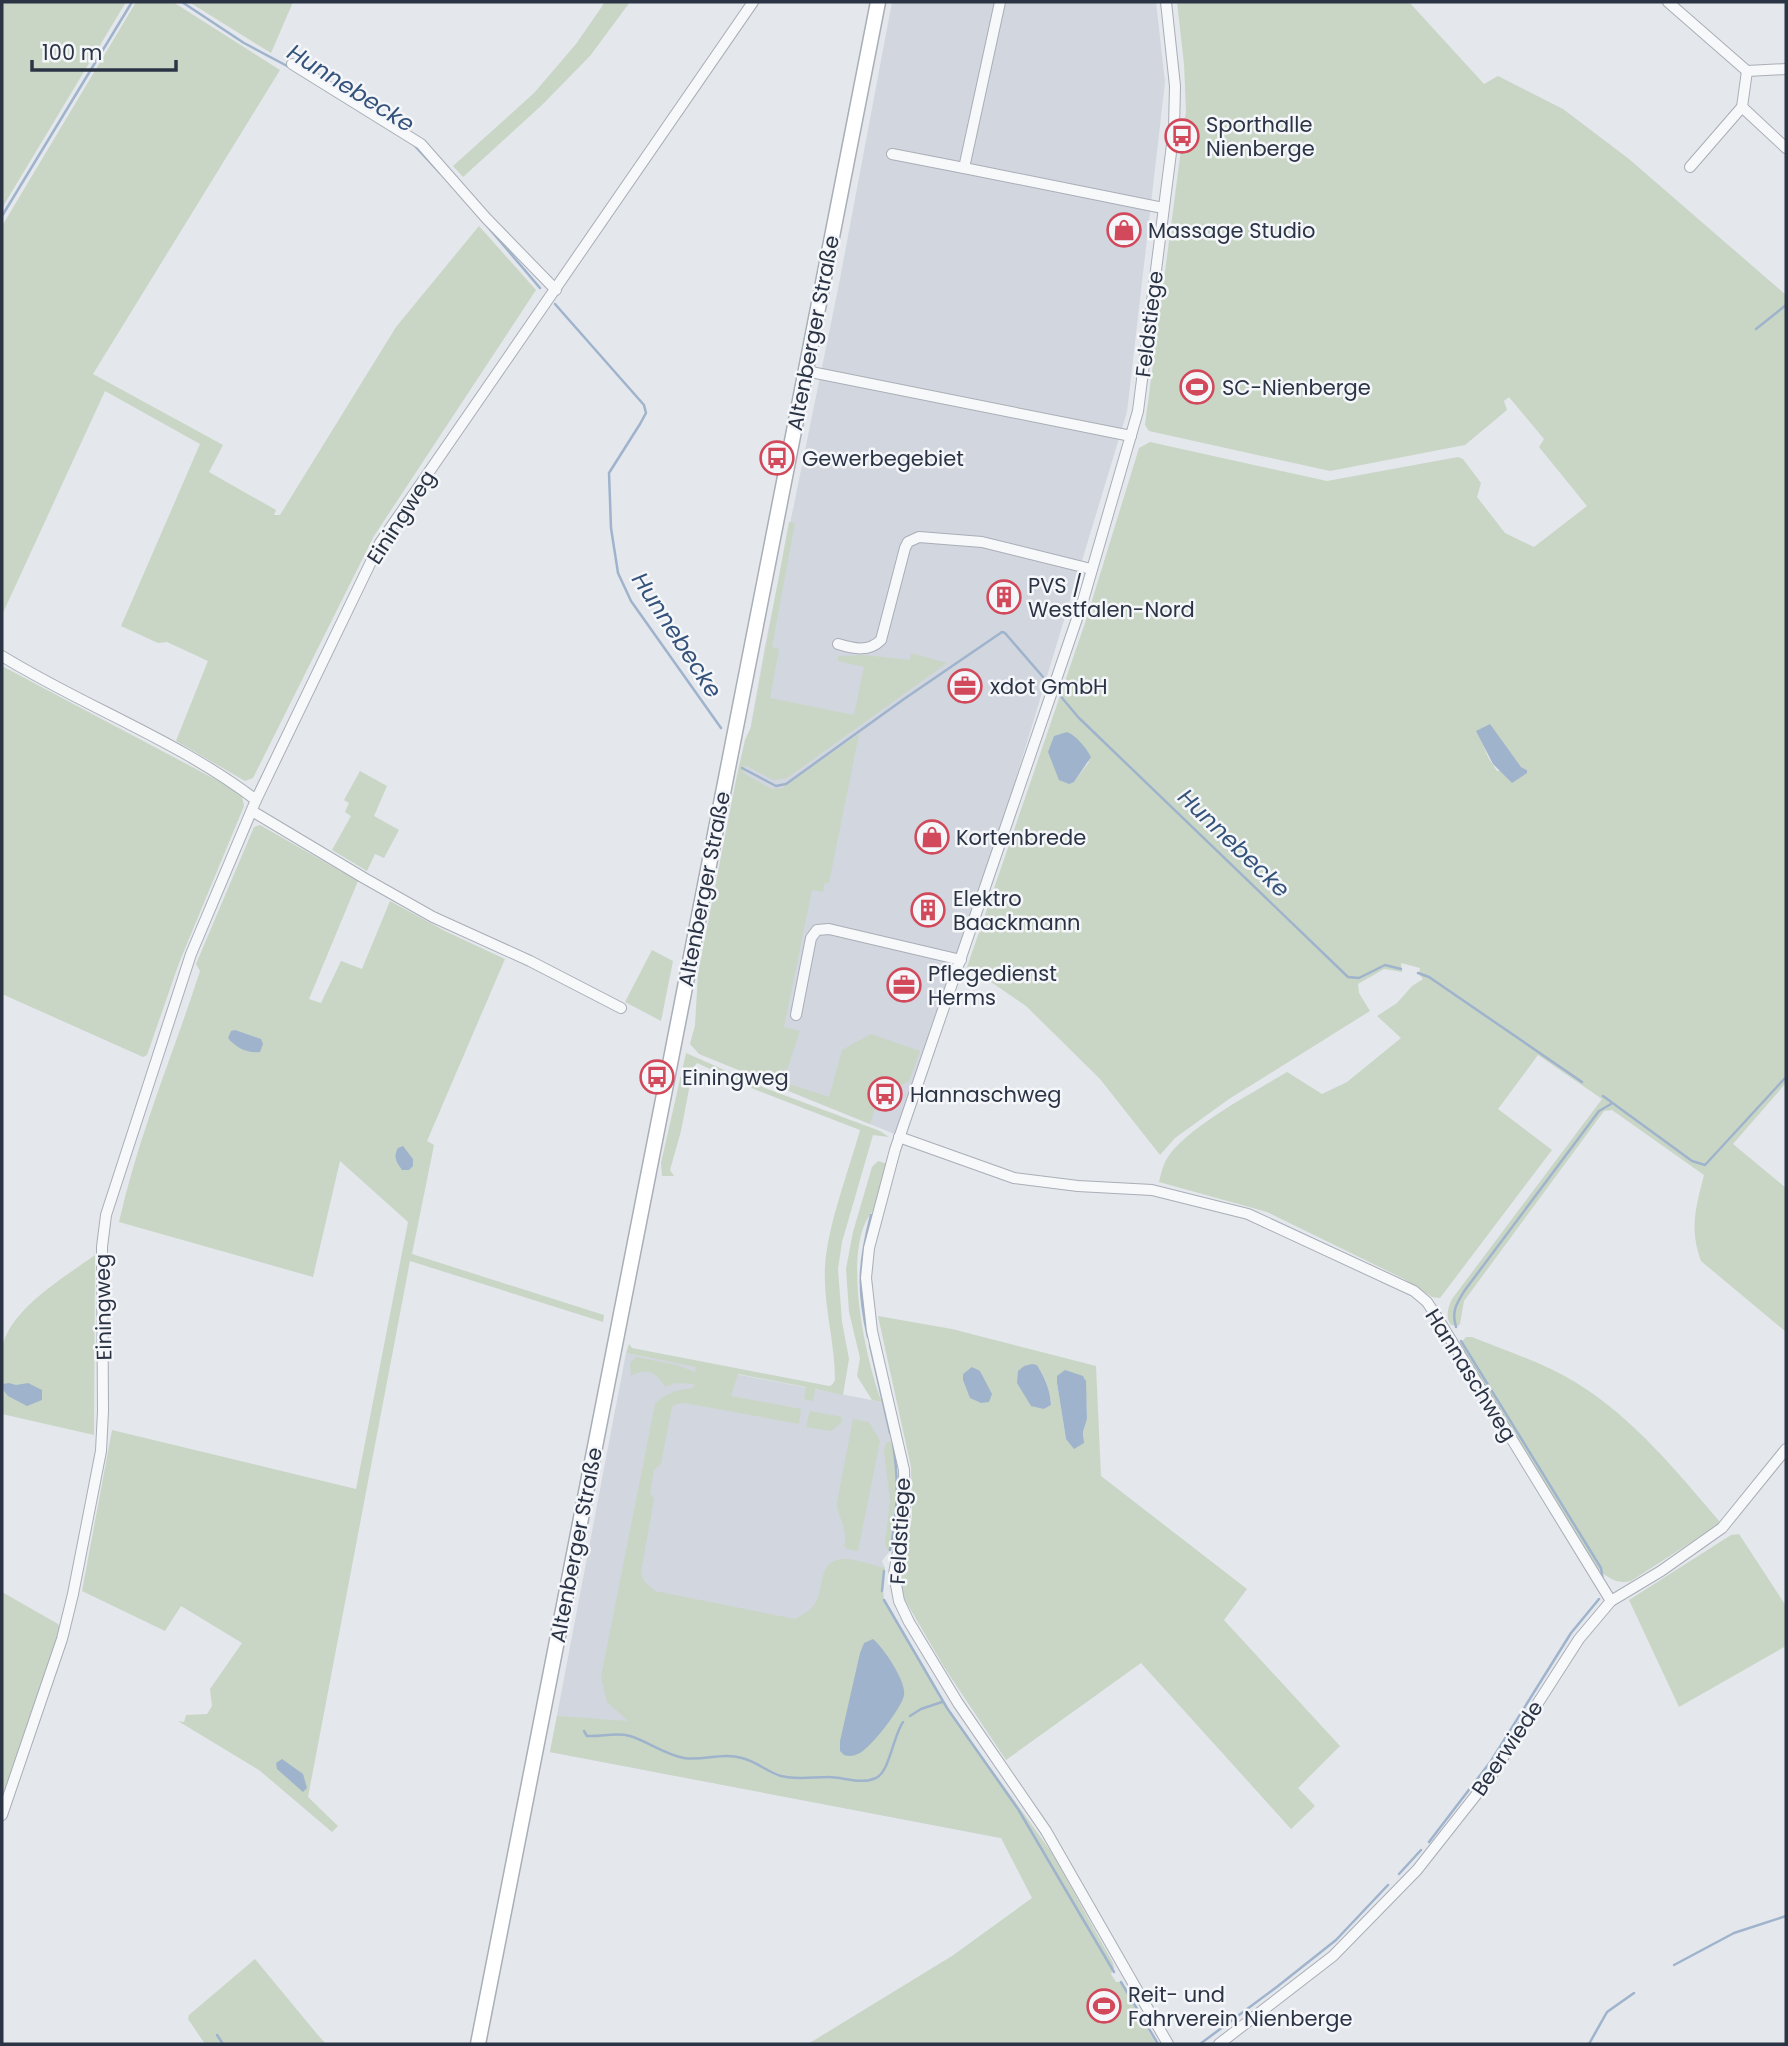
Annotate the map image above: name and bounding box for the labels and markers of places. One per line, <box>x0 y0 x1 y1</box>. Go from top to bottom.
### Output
place label: Sporthalle Nienberge <box>1206 110 1315 163</box>
bus stop icon: Sporthalle Nienberge <box>1163 117 1201 155</box>
shop icon: Massage Studio <box>1105 211 1143 249</box>
place label: Massage Studio <box>1148 216 1315 245</box>
sports icon: SC-Nienberge <box>1178 368 1216 406</box>
place label: SC-Nienberge <box>1222 373 1371 402</box>
bus stop icon: Gewerbegebiet <box>758 439 796 477</box>
place label: Gewerbegebiet <box>802 444 964 473</box>
place label: PVS / Westfalen-Nord <box>1028 571 1195 624</box>
building icon: PVS / Westfalen-Nord <box>985 578 1023 616</box>
office icon: xdot GmbH <box>946 667 984 705</box>
place label: xdot GmbH <box>990 672 1108 701</box>
shop icon: Kortenbrede <box>913 818 951 856</box>
place label: Kortenbrede <box>956 823 1086 852</box>
place label: Elektro Baackmann <box>953 884 1081 937</box>
building icon: Elektro Baackmann <box>909 891 947 929</box>
place label: Pflegedienst Herms <box>928 959 1057 1012</box>
office icon: Pflegedienst Herms <box>885 966 923 1004</box>
bus stop icon: Einingweg <box>638 1058 676 1096</box>
place label: Einingweg <box>682 1063 789 1092</box>
bus stop icon: Hannaschweg <box>866 1075 904 1113</box>
place label: Hannaschweg <box>910 1080 1061 1109</box>
place label: Reit- und Fahrverein Nienberge <box>1128 1980 1353 2033</box>
sports icon: Reit- und Fahrverein Nienberge <box>1085 1987 1123 2025</box>

